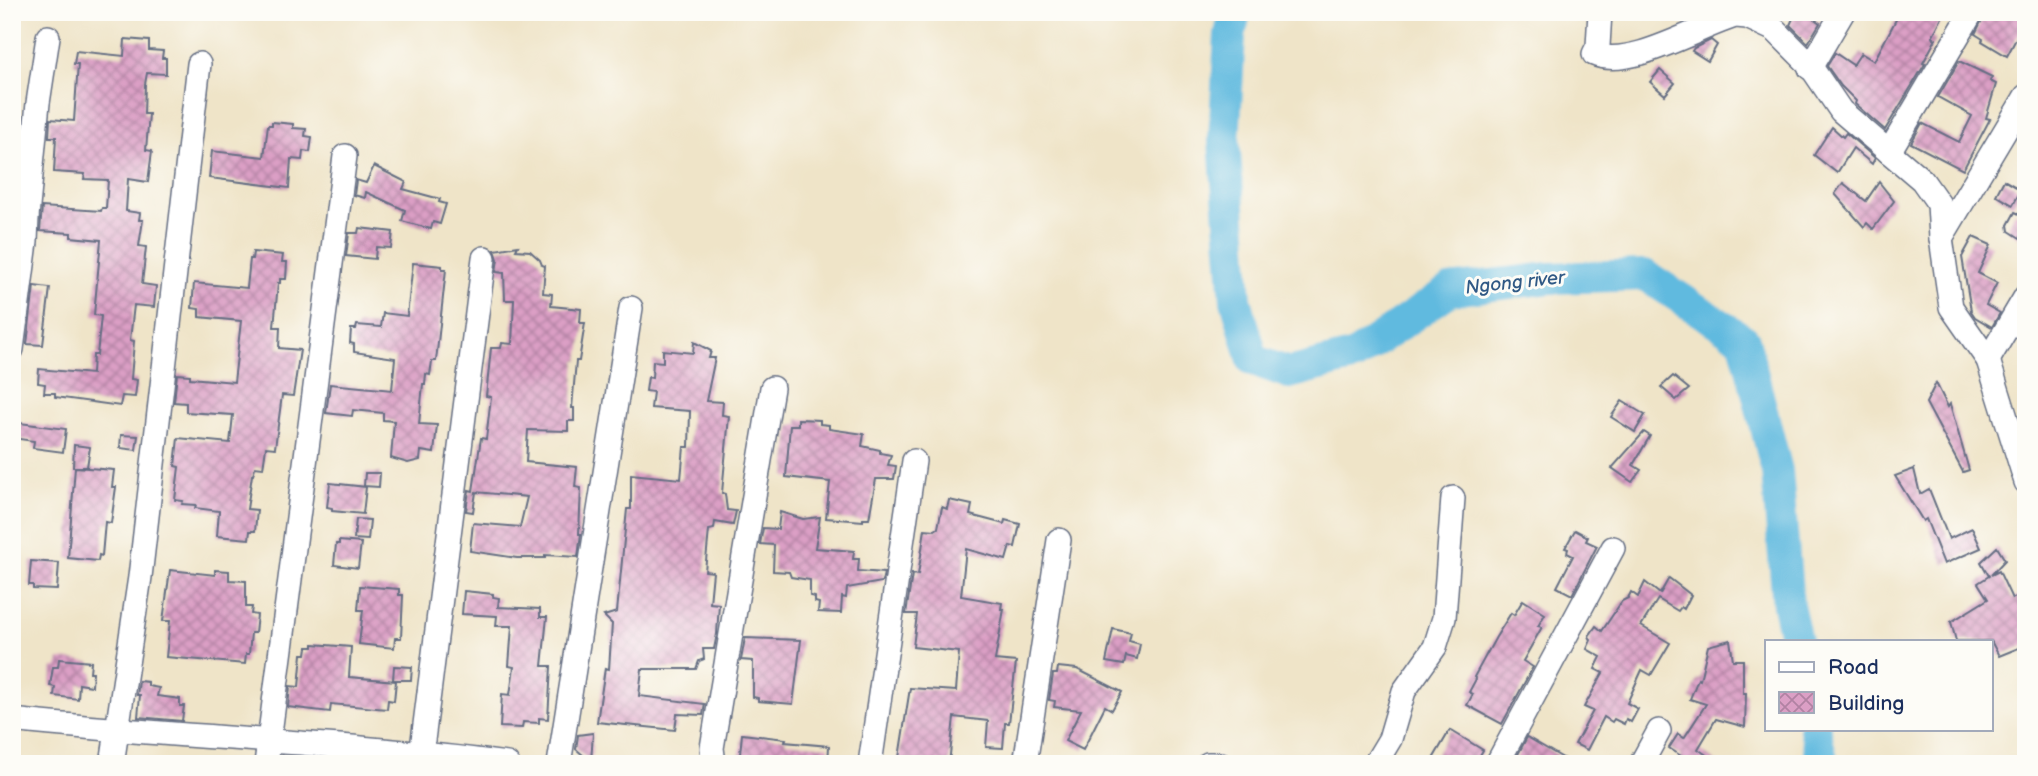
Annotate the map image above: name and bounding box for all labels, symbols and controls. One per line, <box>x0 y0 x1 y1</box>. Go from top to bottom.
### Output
water label: Ngong river <box>1464 266 1567 300</box>
legend <box>1765 640 1993 730</box>
text: Road <box>1828 655 1879 680</box>
text: Building <box>1828 691 1904 716</box>

